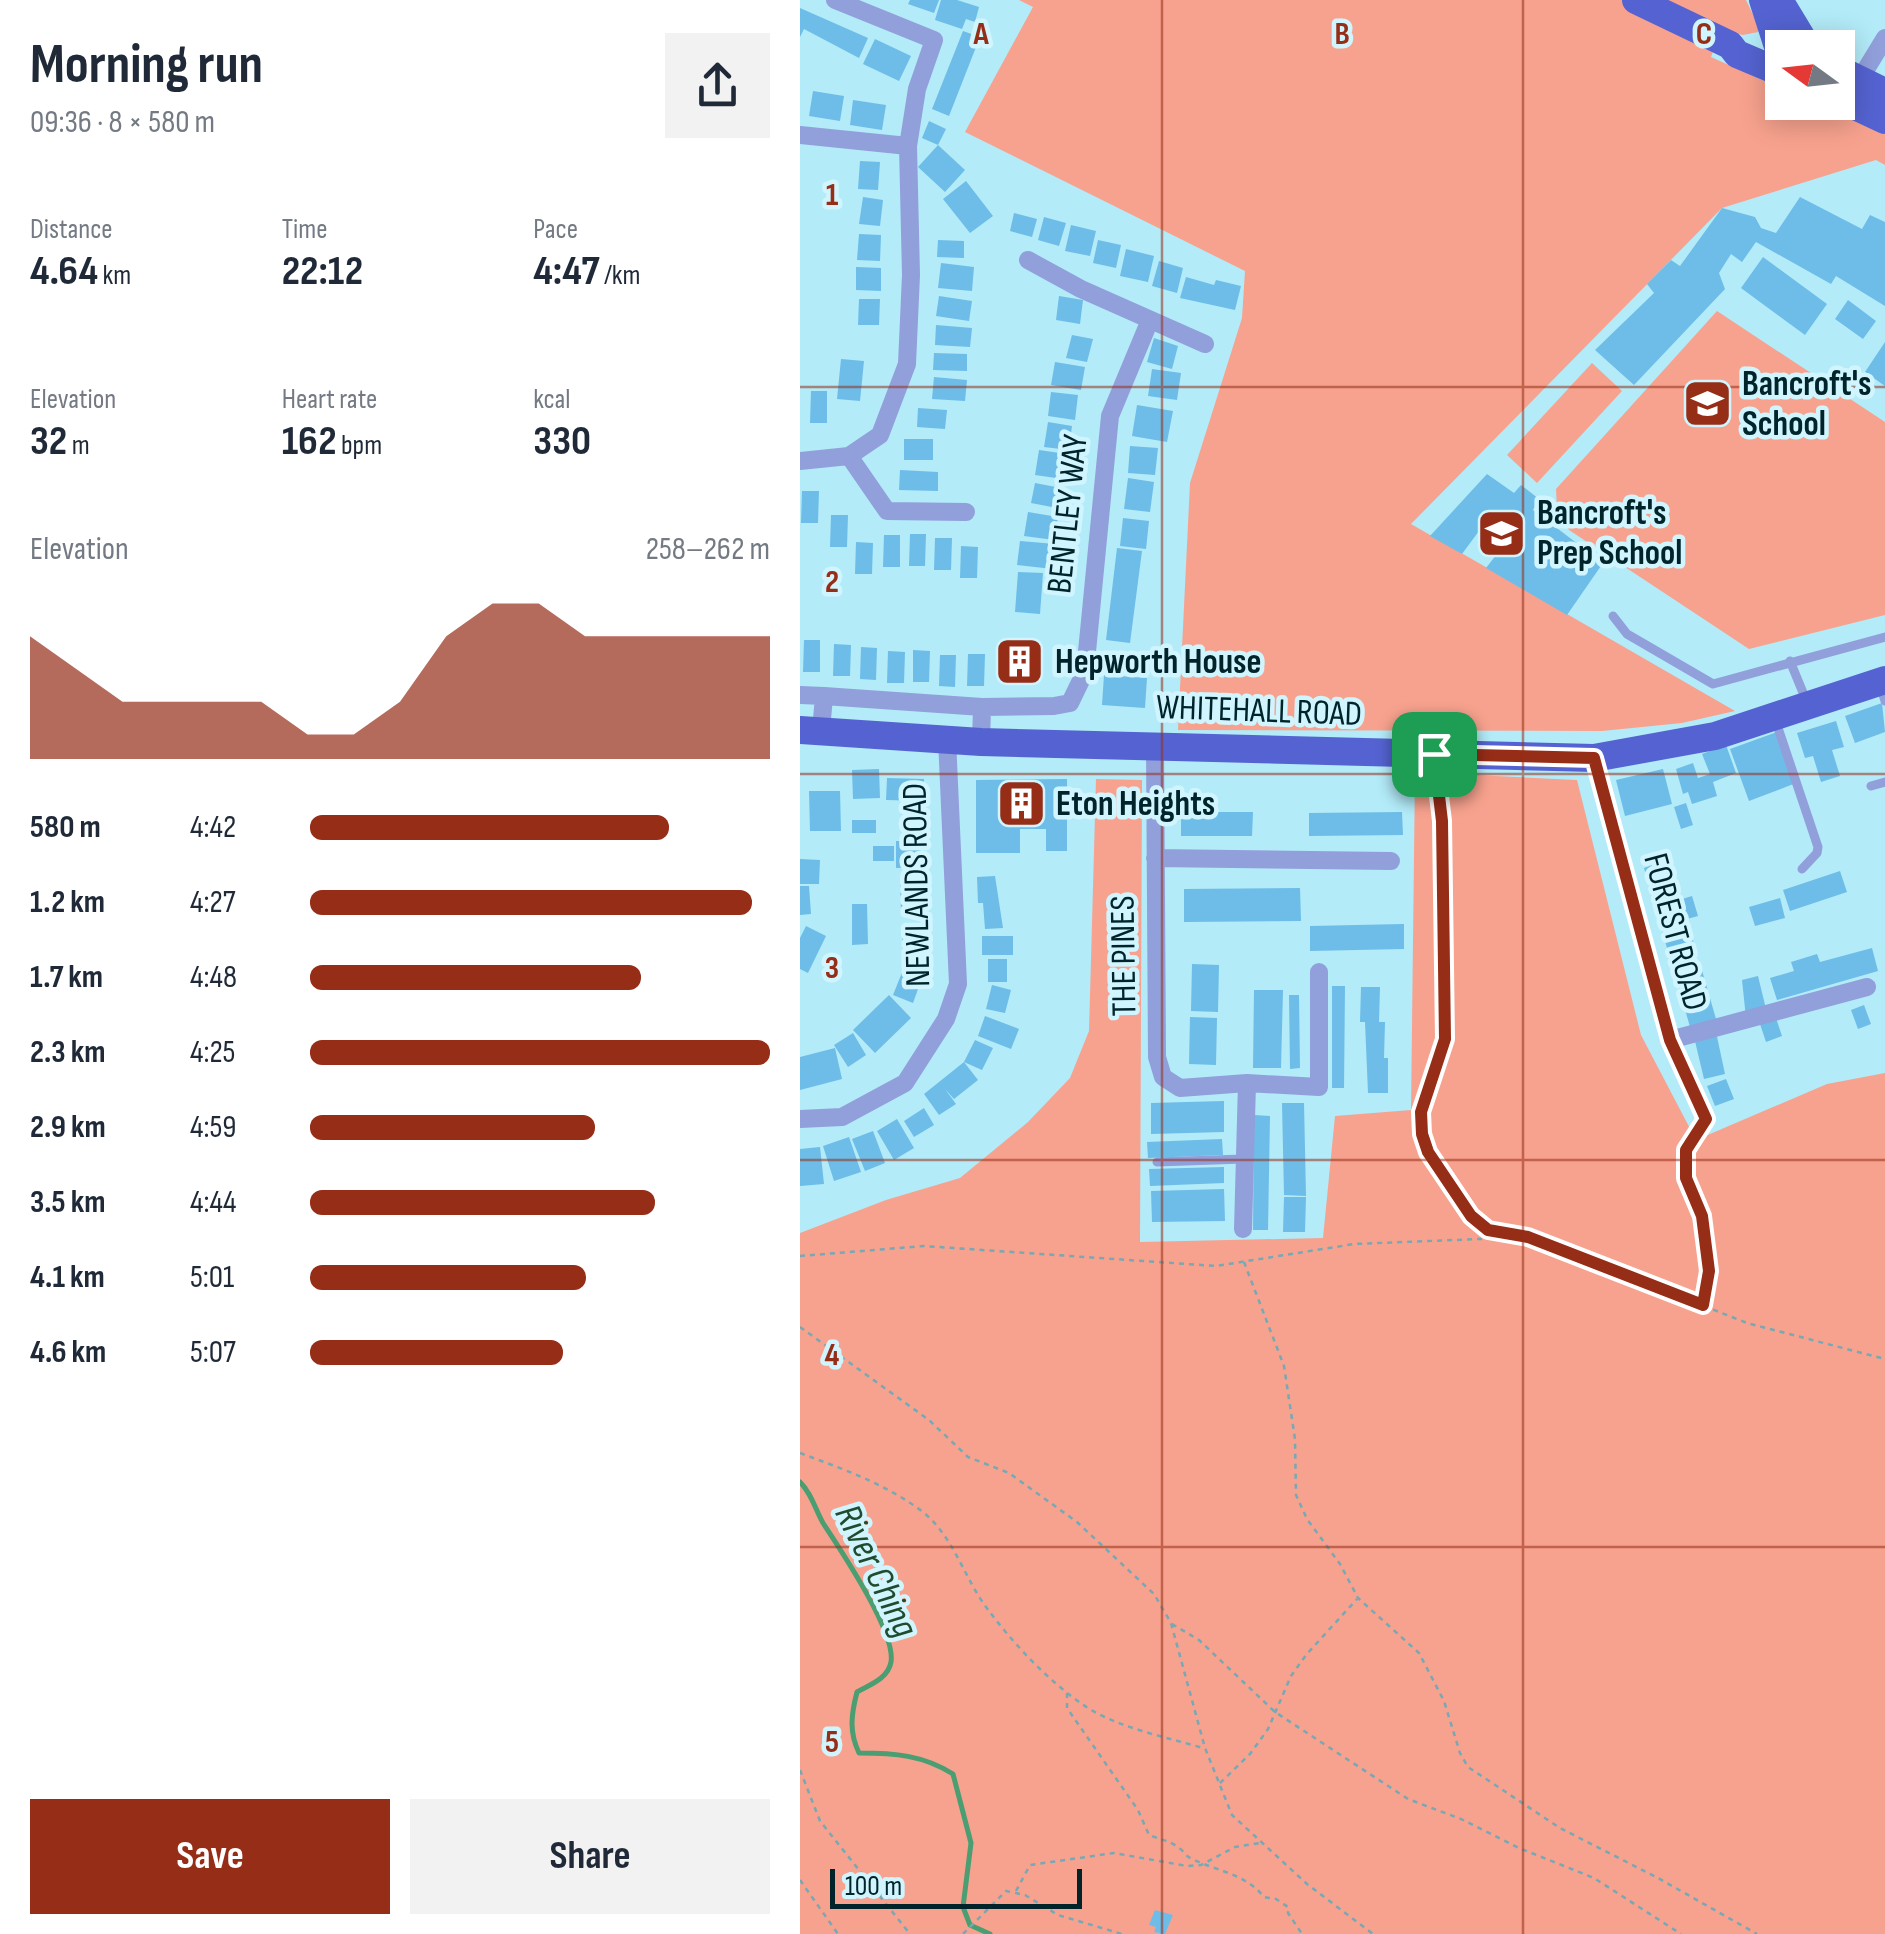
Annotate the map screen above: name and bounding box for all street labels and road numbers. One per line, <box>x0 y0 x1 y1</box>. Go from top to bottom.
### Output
street label: BENTLEY WAY <box>1038 432 1098 596</box>
street label: WHITEHALL ROAD <box>1155 686 1363 736</box>
street label: NEWLANDS ROAD <box>894 783 940 987</box>
street label: FOREST ROAD <box>1633 849 1717 1015</box>
street label: THE PINES <box>1101 895 1147 1017</box>

